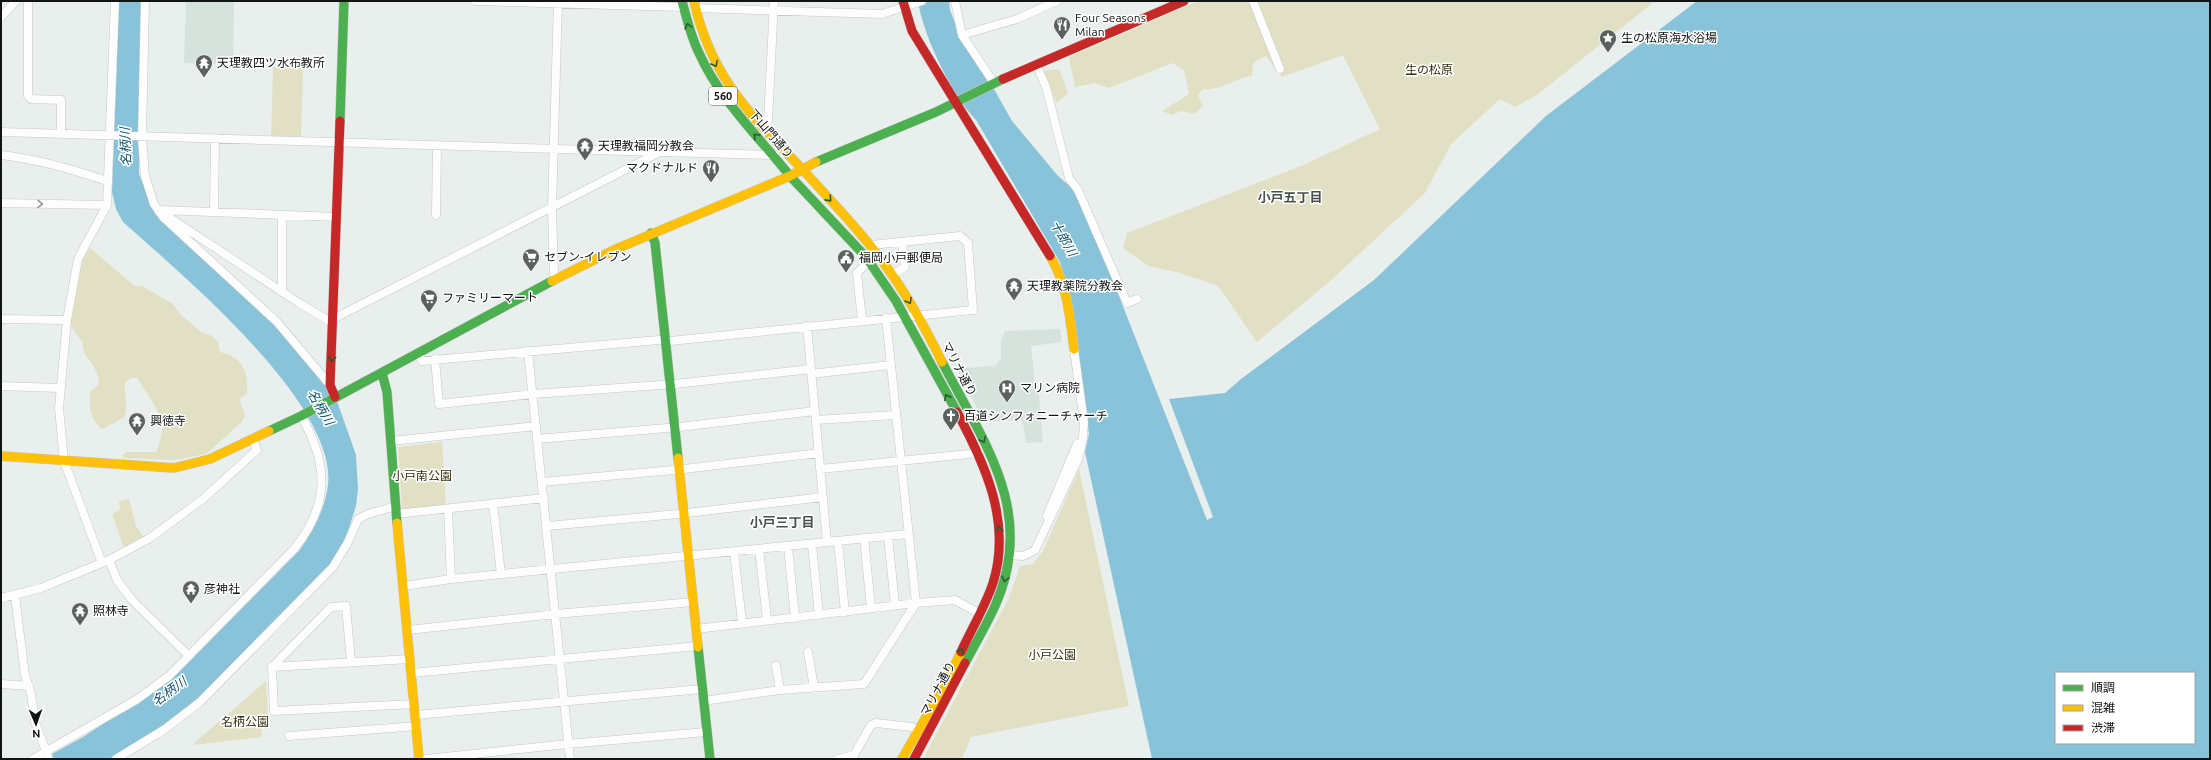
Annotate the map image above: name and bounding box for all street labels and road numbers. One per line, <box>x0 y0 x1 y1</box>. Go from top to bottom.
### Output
road number: 560 <box>709 87 737 105</box>
street label: 下山門通り <box>747 107 796 161</box>
street label: マリナ通り <box>940 339 979 398</box>
street label: マリナ通り <box>918 659 957 718</box>

